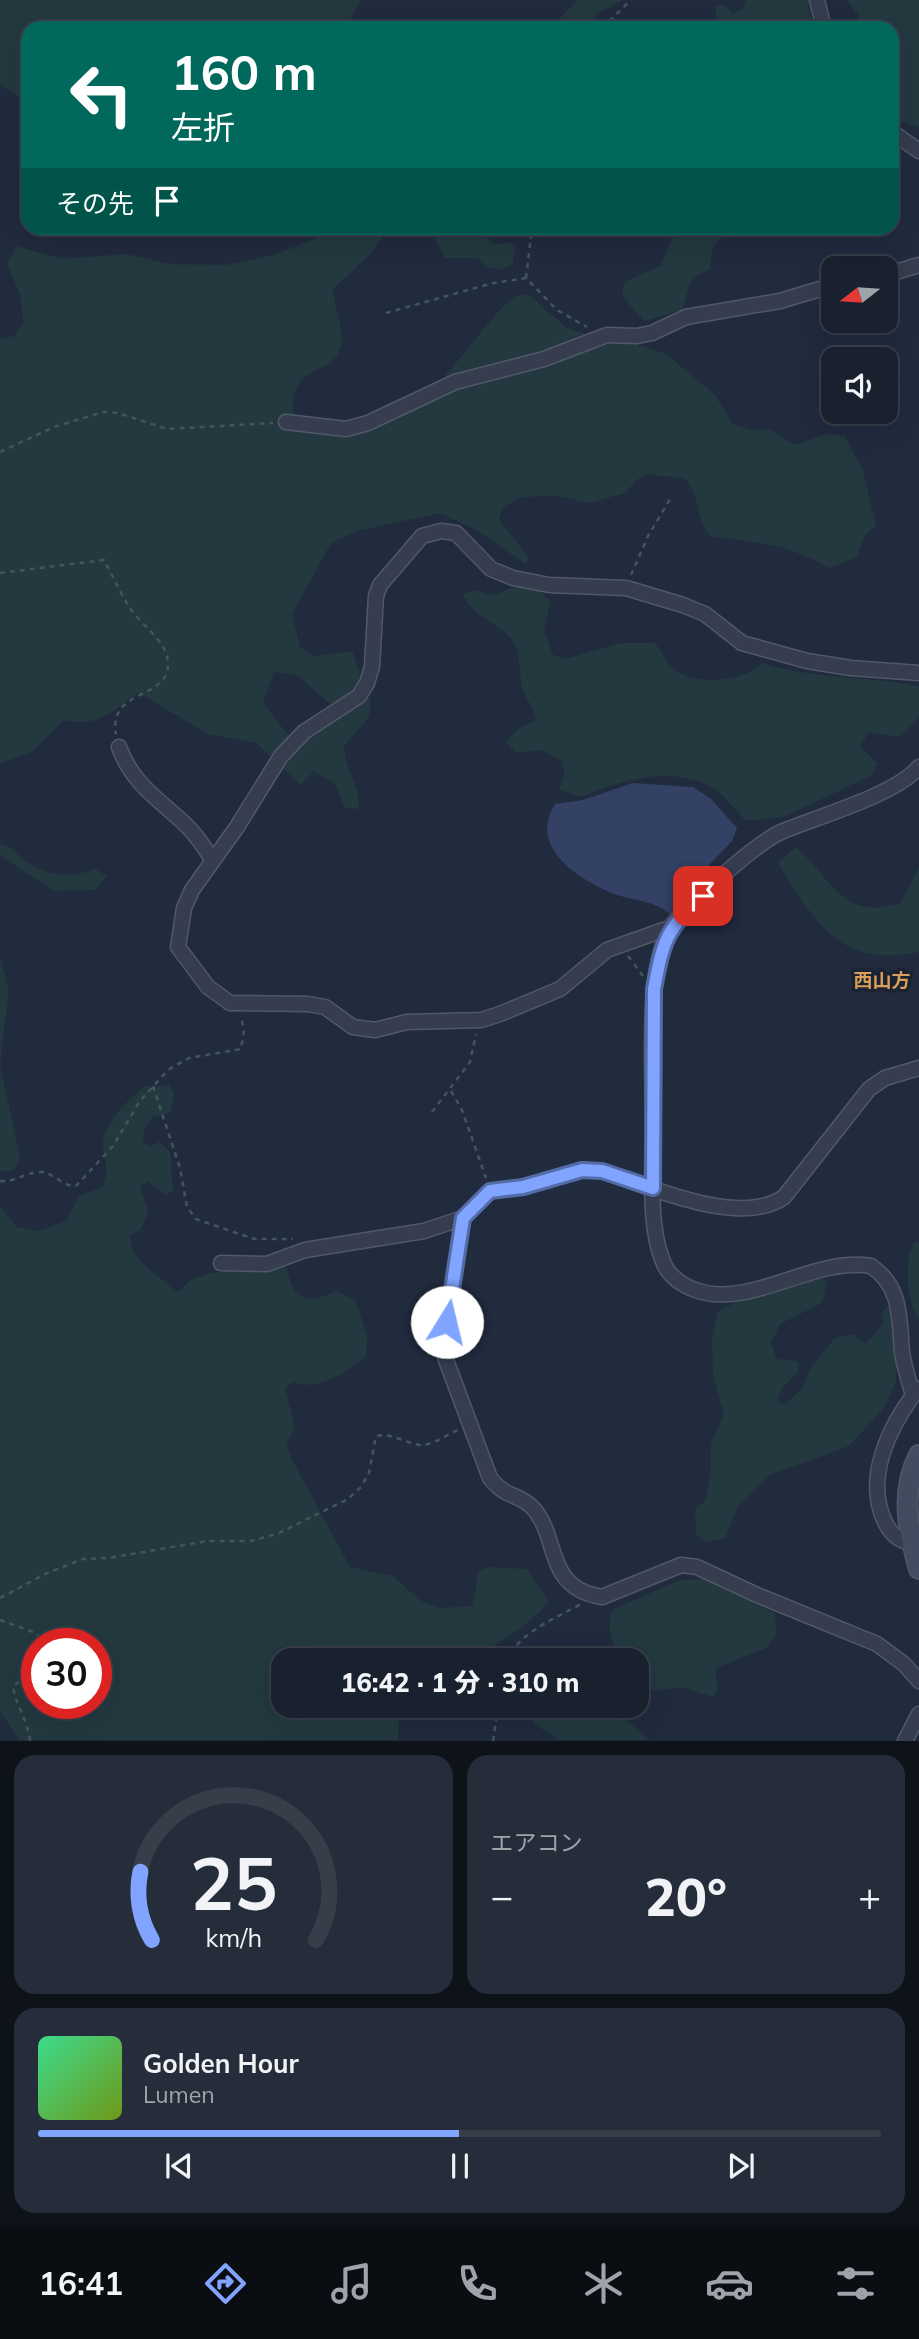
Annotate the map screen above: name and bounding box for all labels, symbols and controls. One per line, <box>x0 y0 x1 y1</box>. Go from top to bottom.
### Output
text: 160 m <box>171 41 317 102</box>
icon: left <box>56 49 147 140</box>
text: 左折 <box>171 107 235 147</box>
icon: arrive <box>148 182 186 220</box>
text: その先 <box>56 187 134 220</box>
north arrow <box>821 256 898 332</box>
map controls <box>821 256 898 424</box>
button: sound <box>821 347 898 424</box>
pin <box>673 866 733 926</box>
icon: arrive <box>684 877 722 915</box>
district label: 西山方 <box>853 968 911 992</box>
position arrow <box>410 1285 484 1359</box>
speed limit sign: 30 <box>21 1628 112 1719</box>
text: 16:42 · 1 分 · 310 m <box>341 1666 579 1699</box>
text: エアコン <box>491 1828 583 1857</box>
text: 25 <box>190 1838 277 1929</box>
text: 20° <box>645 1864 727 1929</box>
text: − <box>491 1872 513 1920</box>
text: + <box>858 1872 881 1920</box>
text: km/h <box>205 1922 262 1953</box>
text: Golden Hour <box>143 2047 299 2080</box>
text: Lumen <box>143 2080 215 2109</box>
icon: previous <box>160 2147 198 2185</box>
icon: pause <box>441 2147 479 2185</box>
icon: next <box>722 2147 760 2185</box>
icon: directions <box>201 2259 250 2308</box>
icon: music <box>327 2259 376 2308</box>
icon: phone <box>453 2259 502 2308</box>
icon: climate <box>579 2259 628 2308</box>
icon: car <box>705 2259 754 2308</box>
icon: filters <box>831 2259 880 2308</box>
text: 16:41 <box>39 2263 123 2303</box>

